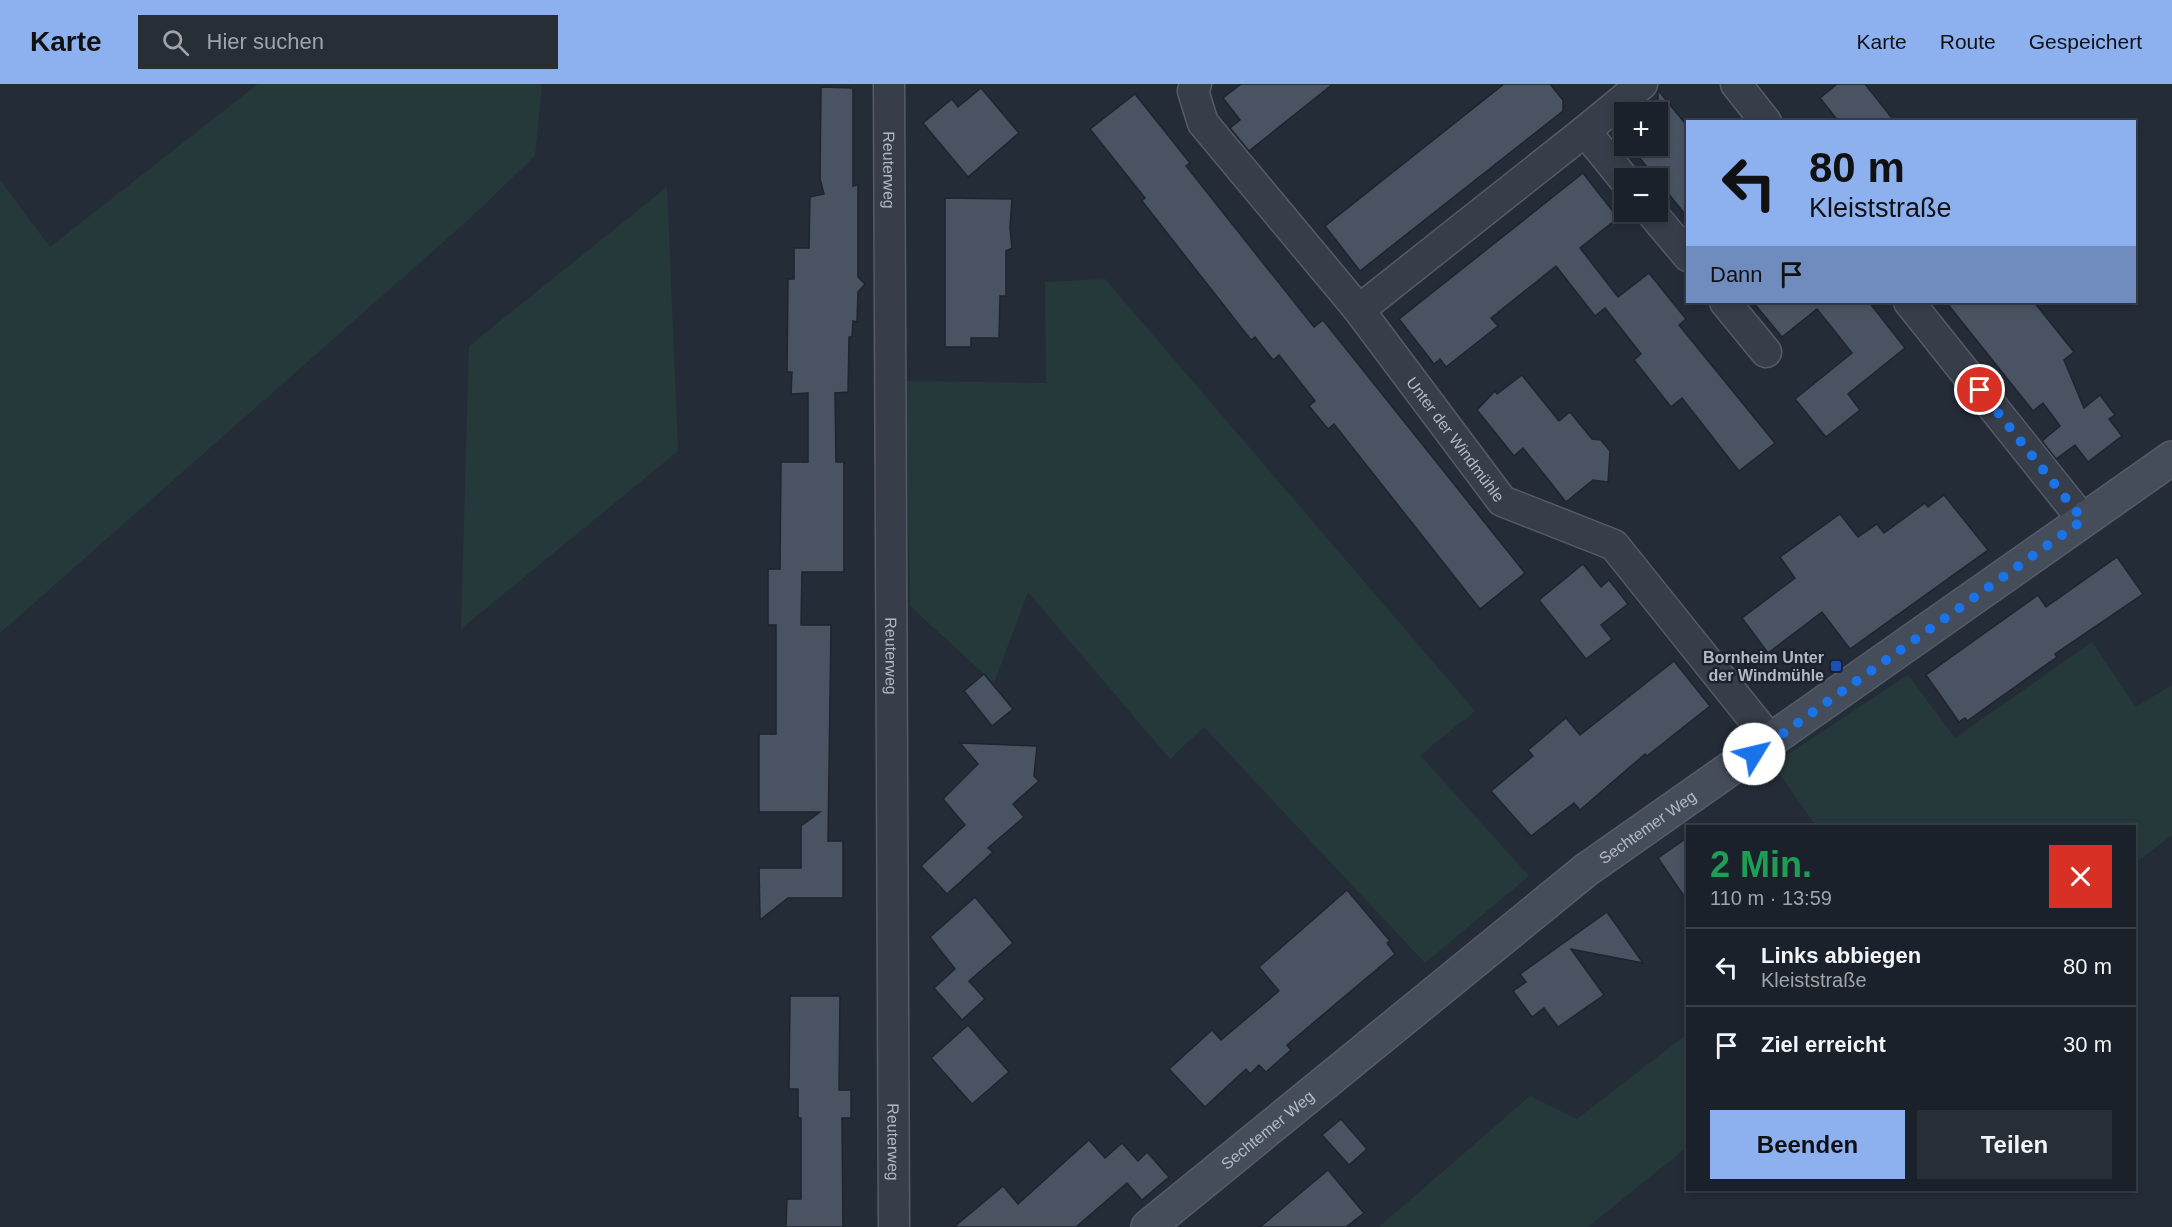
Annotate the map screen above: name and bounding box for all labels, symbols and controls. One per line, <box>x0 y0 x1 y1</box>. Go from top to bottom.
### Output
search box <box>138 15 558 69</box>
text: Karte <box>30 26 102 57</box>
icon: search <box>159 26 192 59</box>
text: Hier suchen <box>207 29 324 54</box>
text: Karte <box>1857 30 1907 53</box>
text: Route <box>1940 30 1996 53</box>
text: Gespeichert <box>2029 30 2142 53</box>
map controls <box>1614 102 1668 222</box>
button: + <box>1614 102 1668 156</box>
street label: Reuterweg <box>880 131 898 209</box>
icon: left <box>1710 144 1788 222</box>
text: 80 m <box>1809 144 1905 191</box>
button: − <box>1614 168 1668 222</box>
text: Kleiststraße <box>1809 193 1952 223</box>
icon: arrive <box>1775 258 1808 291</box>
text: Dann <box>1710 262 1763 287</box>
pin <box>1954 364 2005 415</box>
icon: arrive <box>1963 373 1996 406</box>
street label: Unter der Windmühle <box>1403 374 1507 505</box>
street label: Reuterweg <box>882 617 900 695</box>
place label: Bornheim Unter der Windmühle <box>1703 649 1824 684</box>
marker: Bornheim Unter der Windmühle <box>1829 659 1843 673</box>
position arrow <box>1722 722 1786 786</box>
street label: Sechtemer Weg <box>1596 787 1699 867</box>
text: 2 Min. <box>1710 844 1812 885</box>
button: close <box>2049 845 2112 908</box>
text: 110 m · 13:59 <box>1710 887 1832 909</box>
text: Links abbiegen <box>1761 943 1921 968</box>
icon: left <box>1710 951 1743 984</box>
text: 80 m <box>2063 954 2112 979</box>
text: Kleiststraße <box>1761 969 1867 991</box>
icon: arrive <box>1710 1029 1743 1062</box>
text: Ziel erreicht <box>1761 1032 1886 1057</box>
text: 30 m <box>2063 1032 2112 1057</box>
street label: Sechtemer Weg <box>1218 1087 1317 1173</box>
street label: Reuterweg <box>884 1103 902 1181</box>
button: Beenden <box>1710 1110 1905 1179</box>
button: Teilen <box>1917 1110 2112 1179</box>

